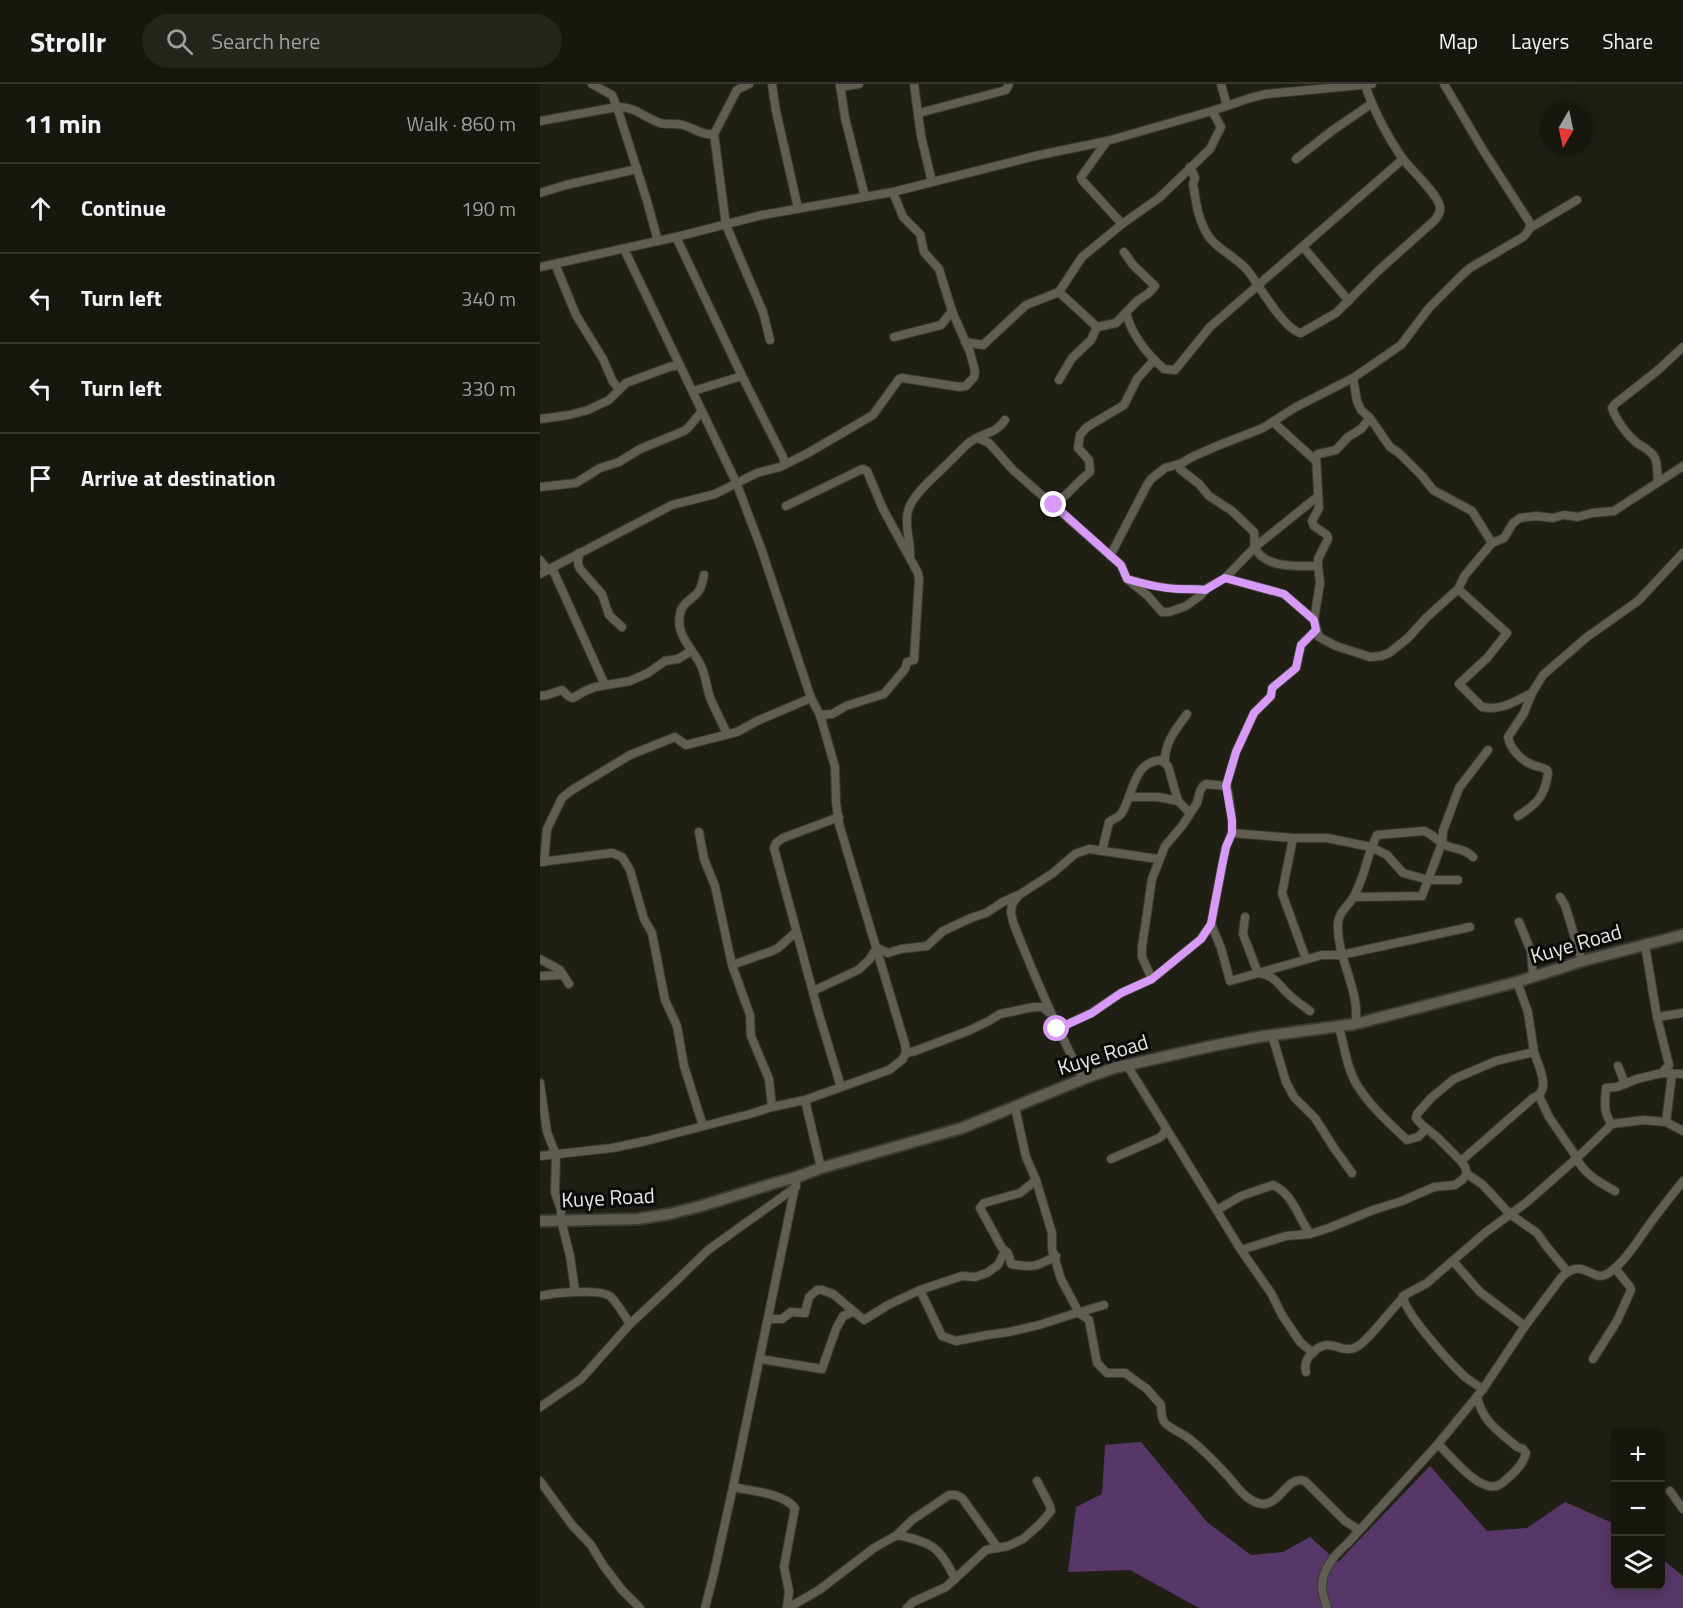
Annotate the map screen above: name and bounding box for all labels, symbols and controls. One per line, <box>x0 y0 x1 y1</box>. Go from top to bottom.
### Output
search box <box>142 14 562 68</box>
text: Strollr <box>30 20 106 63</box>
text: Search here <box>211 24 320 58</box>
icon: search <box>163 25 196 58</box>
text: Map <box>1439 25 1478 57</box>
text: Layers <box>1511 25 1569 57</box>
text: Share <box>1602 25 1653 57</box>
north arrow <box>1539 102 1593 156</box>
text: 11 min <box>24 104 102 143</box>
text: Walk · 860 m <box>407 108 516 139</box>
text: Continue <box>81 191 166 225</box>
icon: ahead <box>24 192 57 225</box>
text: 190 m <box>461 193 516 224</box>
text: Turn left <box>81 281 162 315</box>
icon: left <box>24 282 57 315</box>
text: 340 m <box>461 283 516 314</box>
text: Turn left <box>81 371 162 405</box>
icon: left <box>24 372 57 405</box>
text: 330 m <box>461 373 516 404</box>
text: Arrive at destination <box>81 461 276 495</box>
icon: arrive <box>24 462 57 495</box>
route end <box>1040 491 1066 517</box>
street label: Kuye Road <box>1526 915 1625 971</box>
route start <box>1043 1015 1069 1041</box>
street label: Kuye Road <box>1053 1025 1152 1083</box>
street label: Kuye Road <box>560 1179 655 1215</box>
map controls <box>1611 1428 1665 1590</box>
button: + <box>1611 1428 1665 1482</box>
button: − <box>1611 1482 1665 1536</box>
button: layers <box>1611 1536 1665 1590</box>

